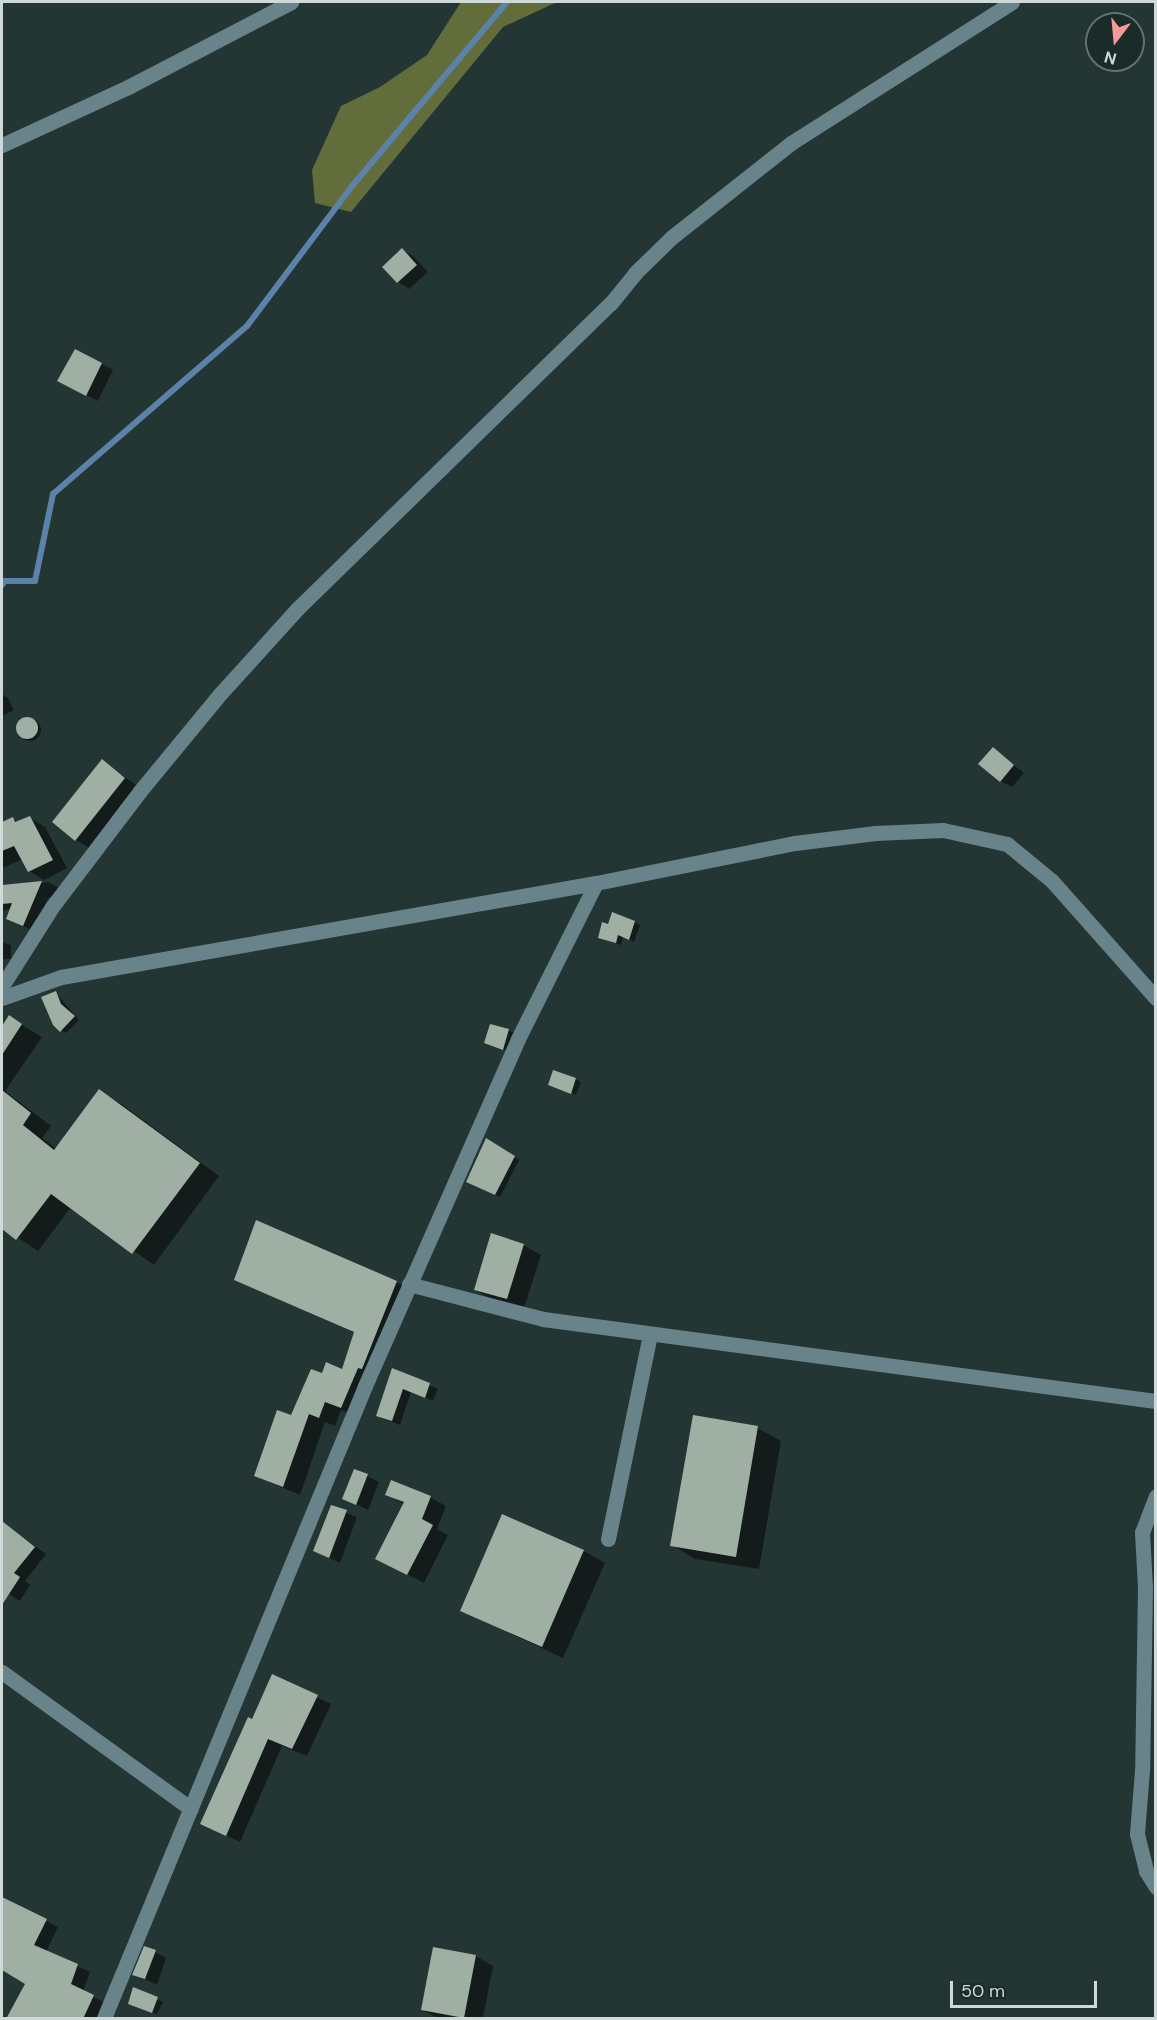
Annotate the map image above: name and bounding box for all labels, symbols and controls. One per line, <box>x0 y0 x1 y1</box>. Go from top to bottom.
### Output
north arrow <box>1085 12 1145 72</box>
text: N <box>1102 46 1119 70</box>
scale bar <box>953 1969 1100 2007</box>
text: 50 m <box>961 1979 1005 2003</box>

